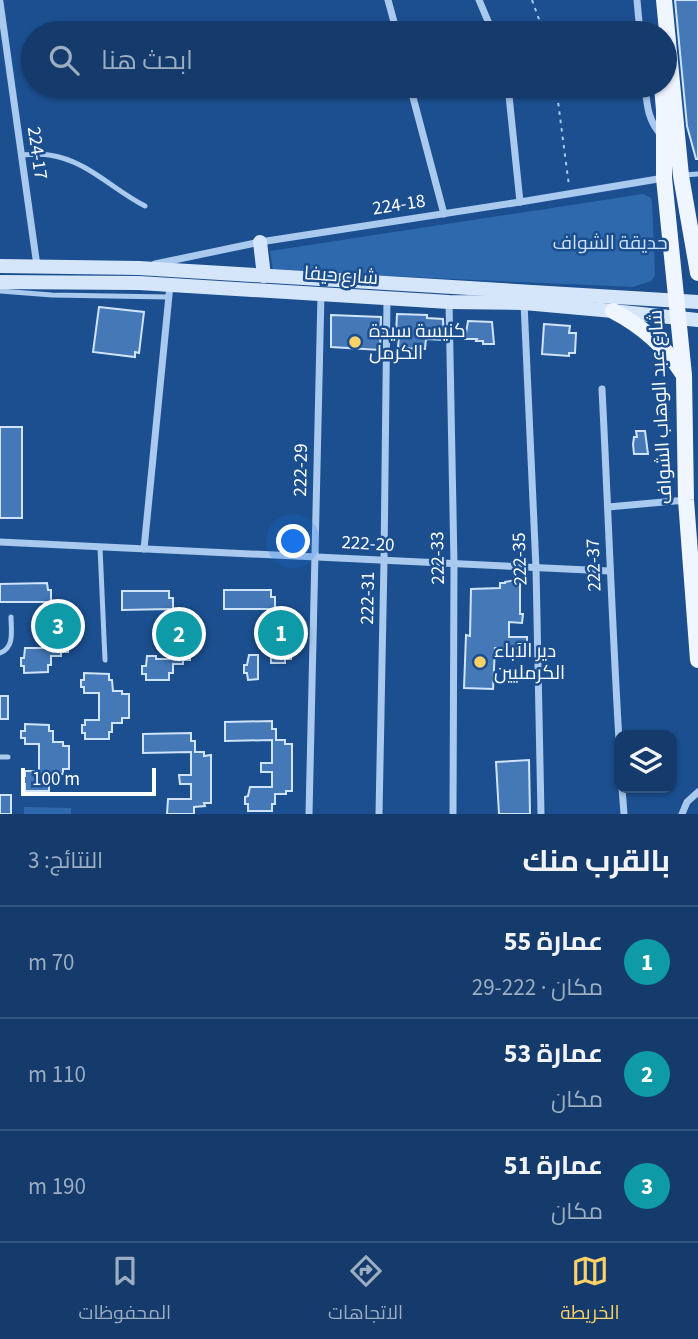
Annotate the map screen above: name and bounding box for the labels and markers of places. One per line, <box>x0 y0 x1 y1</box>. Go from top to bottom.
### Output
place label: كنيسة سيدة الكرمل <box>369 318 466 367</box>
marker: كنيسة سيدة الكرمل <box>347 334 363 350</box>
pin: 3 <box>35 600 81 652</box>
pin: 1 <box>258 607 304 659</box>
pin: 2 <box>156 608 202 660</box>
place label: دير الآباء الكرمليين <box>494 638 565 687</box>
marker: دير الآباء الكرمليين <box>472 654 488 670</box>

